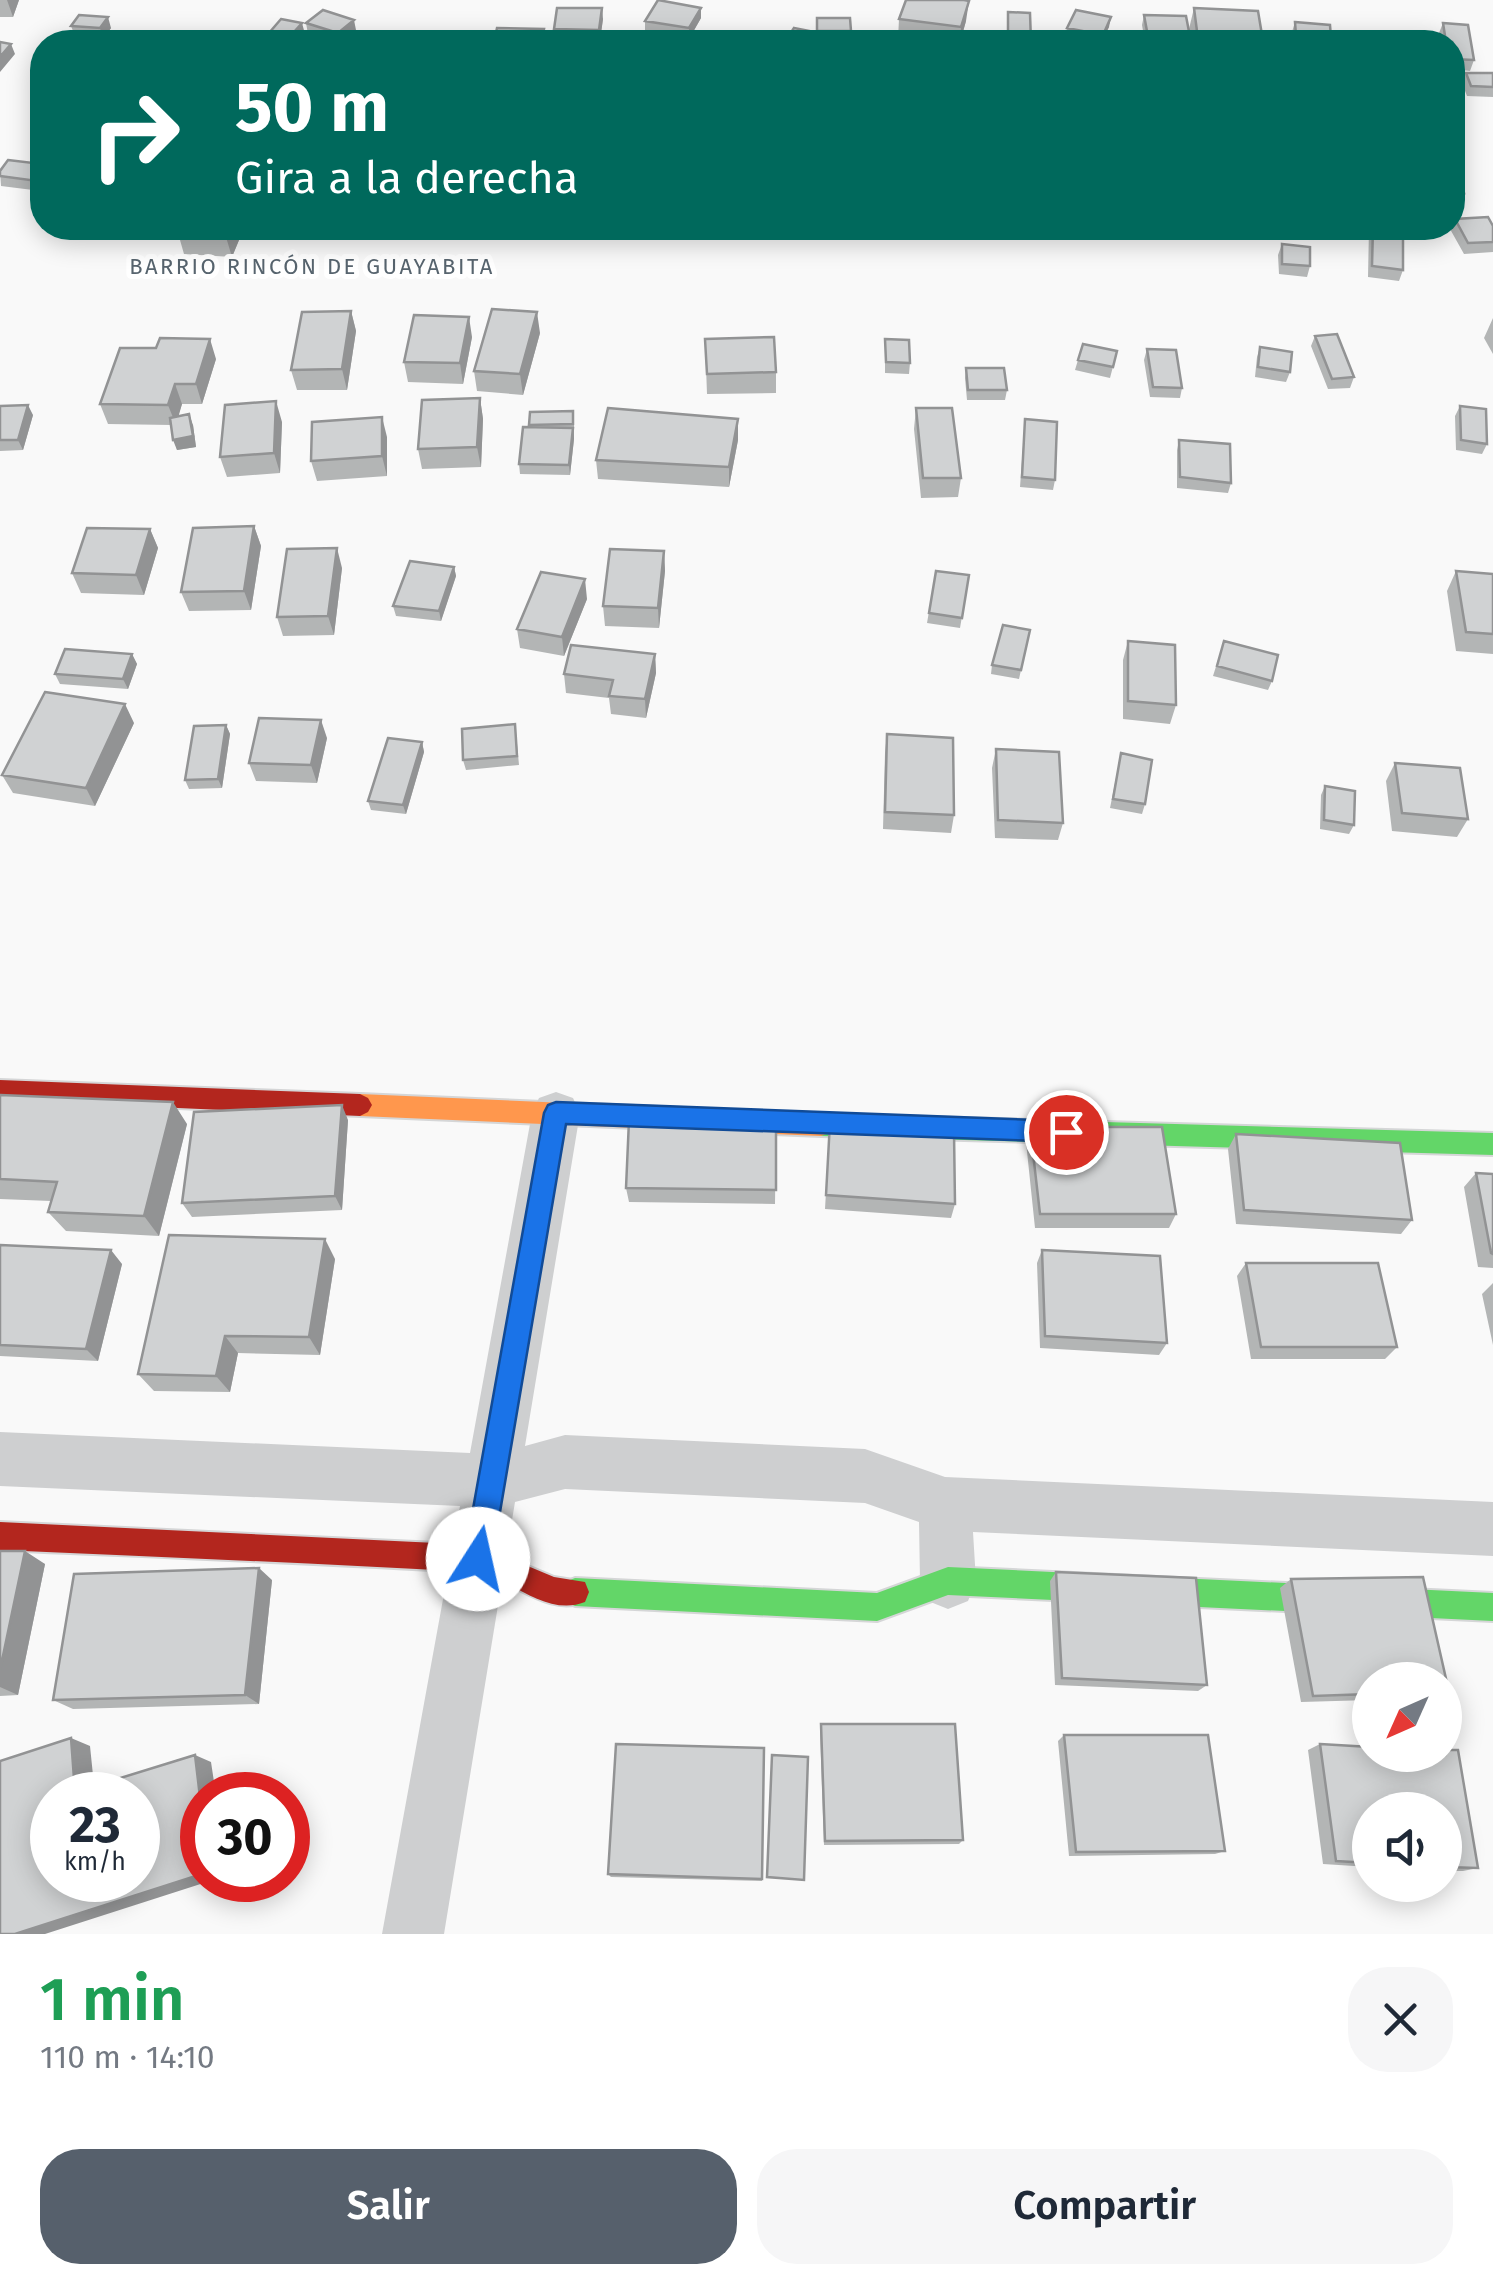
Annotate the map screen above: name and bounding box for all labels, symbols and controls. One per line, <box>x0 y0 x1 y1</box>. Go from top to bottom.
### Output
text: 50 m <box>235 66 389 150</box>
icon: right <box>70 70 200 200</box>
text: Gira a la derecha <box>235 151 578 205</box>
district label: BARRIO RINCÓN DE GUAYABITA <box>129 253 495 280</box>
pin <box>1024 1090 1109 1175</box>
icon: arrive <box>1039 1105 1094 1160</box>
position arrow <box>426 1507 530 1611</box>
north arrow <box>1352 1662 1462 1772</box>
map controls <box>1352 1662 1462 1902</box>
speed limit sign: 30 <box>180 1772 310 1902</box>
button: sound <box>1352 1792 1462 1902</box>
text: 23 <box>69 1795 121 1855</box>
text: km/h <box>64 1847 126 1877</box>
text: 1 min <box>40 1964 185 2036</box>
button: close <box>1348 1967 1453 2072</box>
text: 110 m · 14:10 <box>40 2038 215 2076</box>
button: Salir <box>40 2149 737 2264</box>
button: Compartir <box>757 2149 1453 2264</box>

